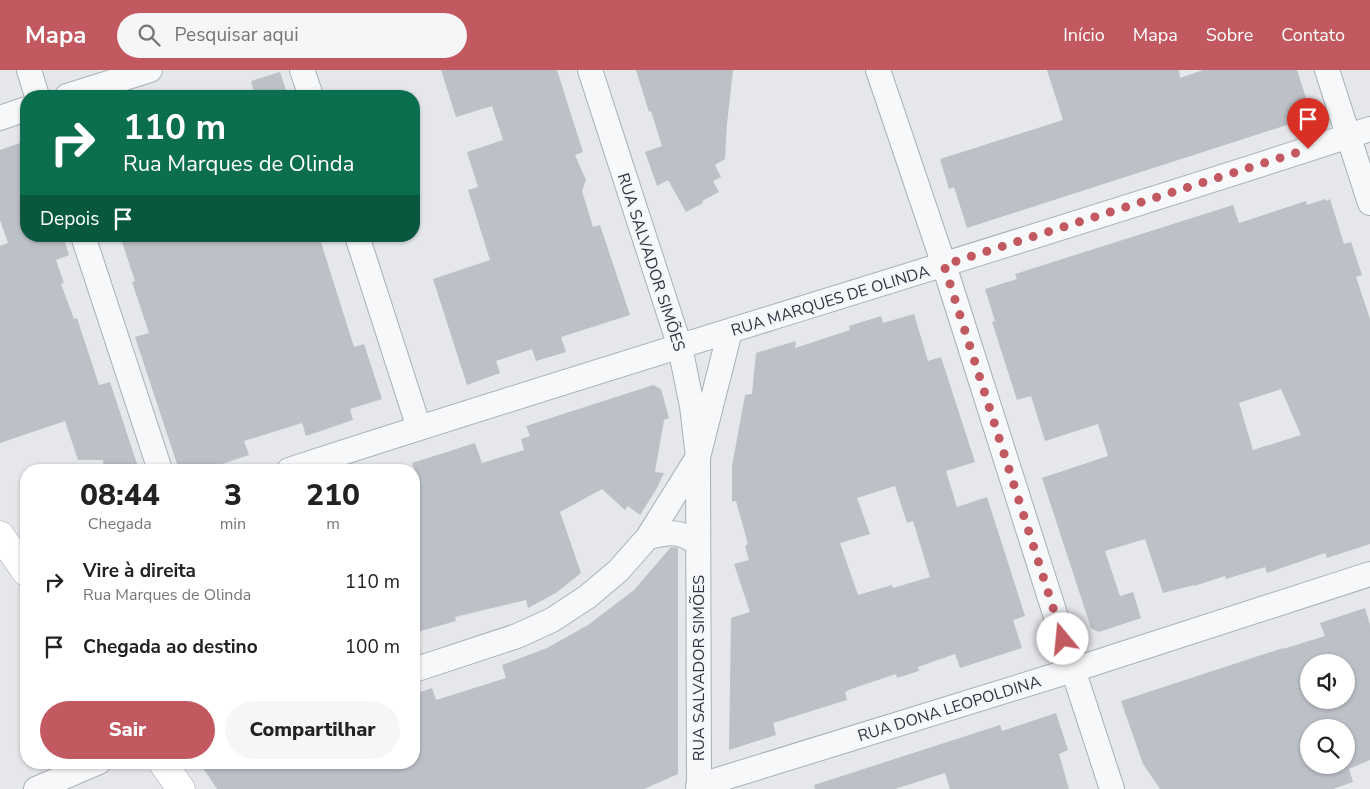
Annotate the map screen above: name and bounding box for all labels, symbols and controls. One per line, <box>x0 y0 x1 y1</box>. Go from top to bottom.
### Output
search box <box>117 13 467 58</box>
text: Mapa <box>25 19 87 51</box>
icon: search <box>135 21 163 49</box>
text: Pesquisar aqui <box>175 22 299 48</box>
text: Início <box>1063 23 1105 47</box>
text: Mapa <box>1133 23 1178 47</box>
text: Sobre <box>1206 23 1253 47</box>
text: Contato <box>1281 23 1345 47</box>
pin <box>1287 98 1329 149</box>
text: 110 m <box>123 104 226 151</box>
icon: arrive <box>1294 105 1322 133</box>
icon: right <box>40 110 105 175</box>
text: Rua Marques de Olinda <box>123 149 354 179</box>
street label: RUA SALVADOR SIMÕES <box>612 170 690 354</box>
icon: arrive <box>109 205 137 233</box>
text: Depois <box>40 206 99 232</box>
street label: RUA MARQUES DE OLINDA <box>728 260 933 342</box>
text: 08:44 <box>80 475 160 516</box>
text: 3 <box>224 475 242 516</box>
text: 210 <box>306 475 360 516</box>
text: Chegada <box>88 513 152 535</box>
text: min <box>220 513 246 535</box>
text: m <box>326 513 340 535</box>
text: Vire à direita <box>83 558 196 584</box>
icon: right <box>40 568 68 596</box>
text: 110 m <box>345 569 400 595</box>
street label: RUA SALVADOR SIMÕES <box>688 575 710 761</box>
text: Rua Marques de Olinda <box>83 584 251 606</box>
position arrow <box>1036 612 1088 664</box>
icon: arrive <box>40 633 68 661</box>
text: Chegada ao destino <box>83 634 258 660</box>
text: 100 m <box>345 634 400 660</box>
map controls <box>1300 654 1355 774</box>
button: sound <box>1300 654 1355 709</box>
street label: RUA DONA LEOPOLDINA <box>855 670 1044 747</box>
button: Sair <box>40 701 215 759</box>
button: Compartilhar <box>225 701 400 759</box>
button: search <box>1300 719 1355 774</box>

